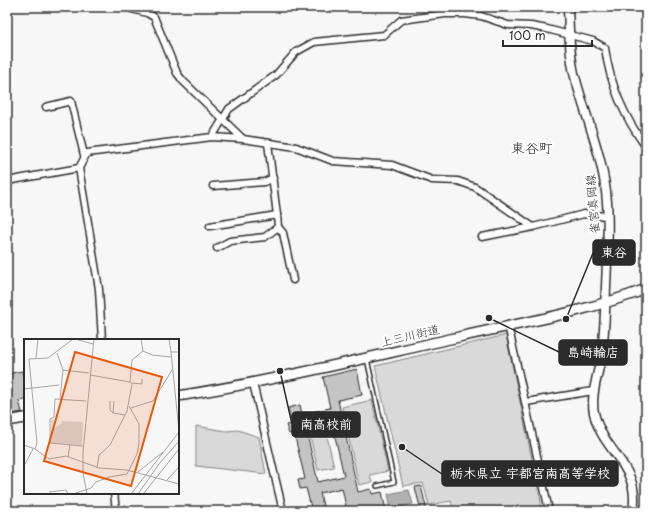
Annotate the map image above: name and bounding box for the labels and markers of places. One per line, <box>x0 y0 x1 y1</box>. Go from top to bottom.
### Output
callout: 東谷 <box>593 240 635 265</box>
callout: 島崎輪店 <box>559 340 627 365</box>
callout: 南高校前 <box>292 412 360 437</box>
callout: 栃木県立 宇都宮南高等学校 <box>442 461 618 486</box>

